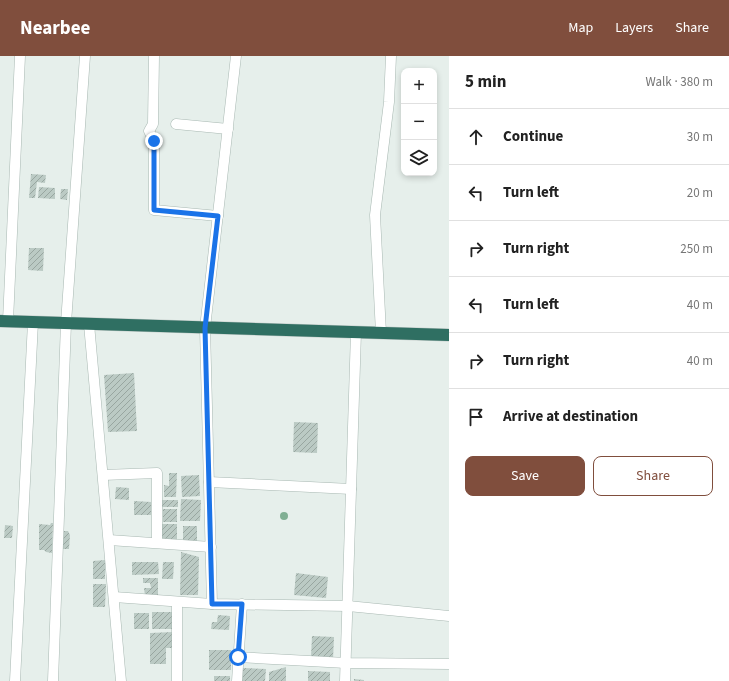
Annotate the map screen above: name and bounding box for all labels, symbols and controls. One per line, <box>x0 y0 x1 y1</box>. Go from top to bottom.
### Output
text: Nearbee <box>20 15 90 42</box>
text: Map <box>568 18 593 38</box>
text: Layers <box>615 18 653 38</box>
text: Share <box>675 18 709 38</box>
map controls <box>401 68 437 176</box>
button: + <box>401 68 437 104</box>
text: 5 min <box>465 70 506 94</box>
text: Walk · 380 m <box>645 73 713 91</box>
button: − <box>401 104 437 140</box>
icon: ahead <box>465 126 487 148</box>
text: Continue <box>503 126 563 147</box>
text: 30 m <box>687 128 713 146</box>
route end <box>145 132 163 150</box>
button: layers <box>401 140 437 176</box>
icon: left <box>465 182 487 204</box>
text: Turn left <box>503 182 559 203</box>
text: 20 m <box>687 184 713 202</box>
icon: right <box>465 238 487 260</box>
text: Turn right <box>503 238 569 259</box>
text: 250 m <box>680 240 713 258</box>
icon: left <box>465 294 487 316</box>
text: Turn left <box>503 294 559 315</box>
text: 40 m <box>687 296 713 314</box>
icon: right <box>465 350 487 372</box>
text: Turn right <box>503 350 569 371</box>
text: 40 m <box>687 352 713 370</box>
icon: arrive <box>465 406 487 428</box>
text: Arrive at destination <box>503 406 638 427</box>
button: Save <box>465 456 585 496</box>
button: Share <box>593 456 713 496</box>
route start <box>229 648 247 666</box>

